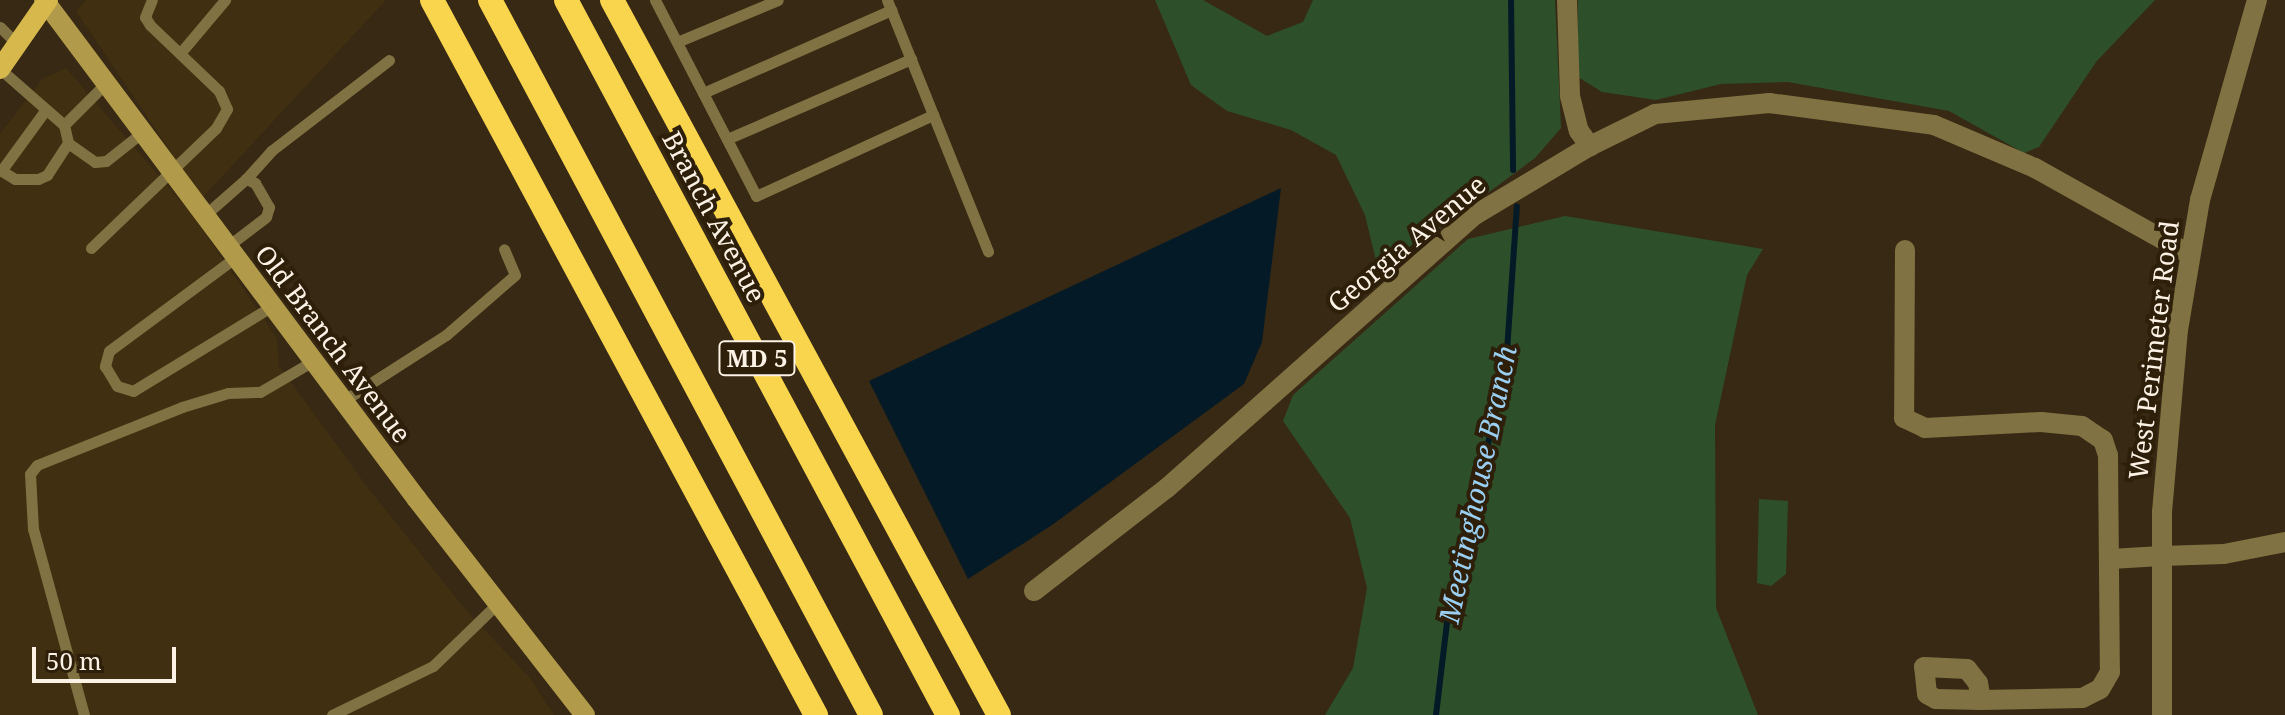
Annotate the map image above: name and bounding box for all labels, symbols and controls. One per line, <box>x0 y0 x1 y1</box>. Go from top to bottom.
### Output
street label: Branch Avenue <box>656 126 772 308</box>
street label: Georgia Avenue <box>1322 169 1492 319</box>
street label: West Perimeter Road <box>2123 219 2185 481</box>
street label: Old Branch Avenue <box>249 239 417 449</box>
road number: MD 5 <box>717 338 797 378</box>
water label: Meetinghouse Branch <box>1431 342 1523 626</box>
scale bar <box>36 631 180 681</box>
text: 50 m <box>46 644 102 677</box>

